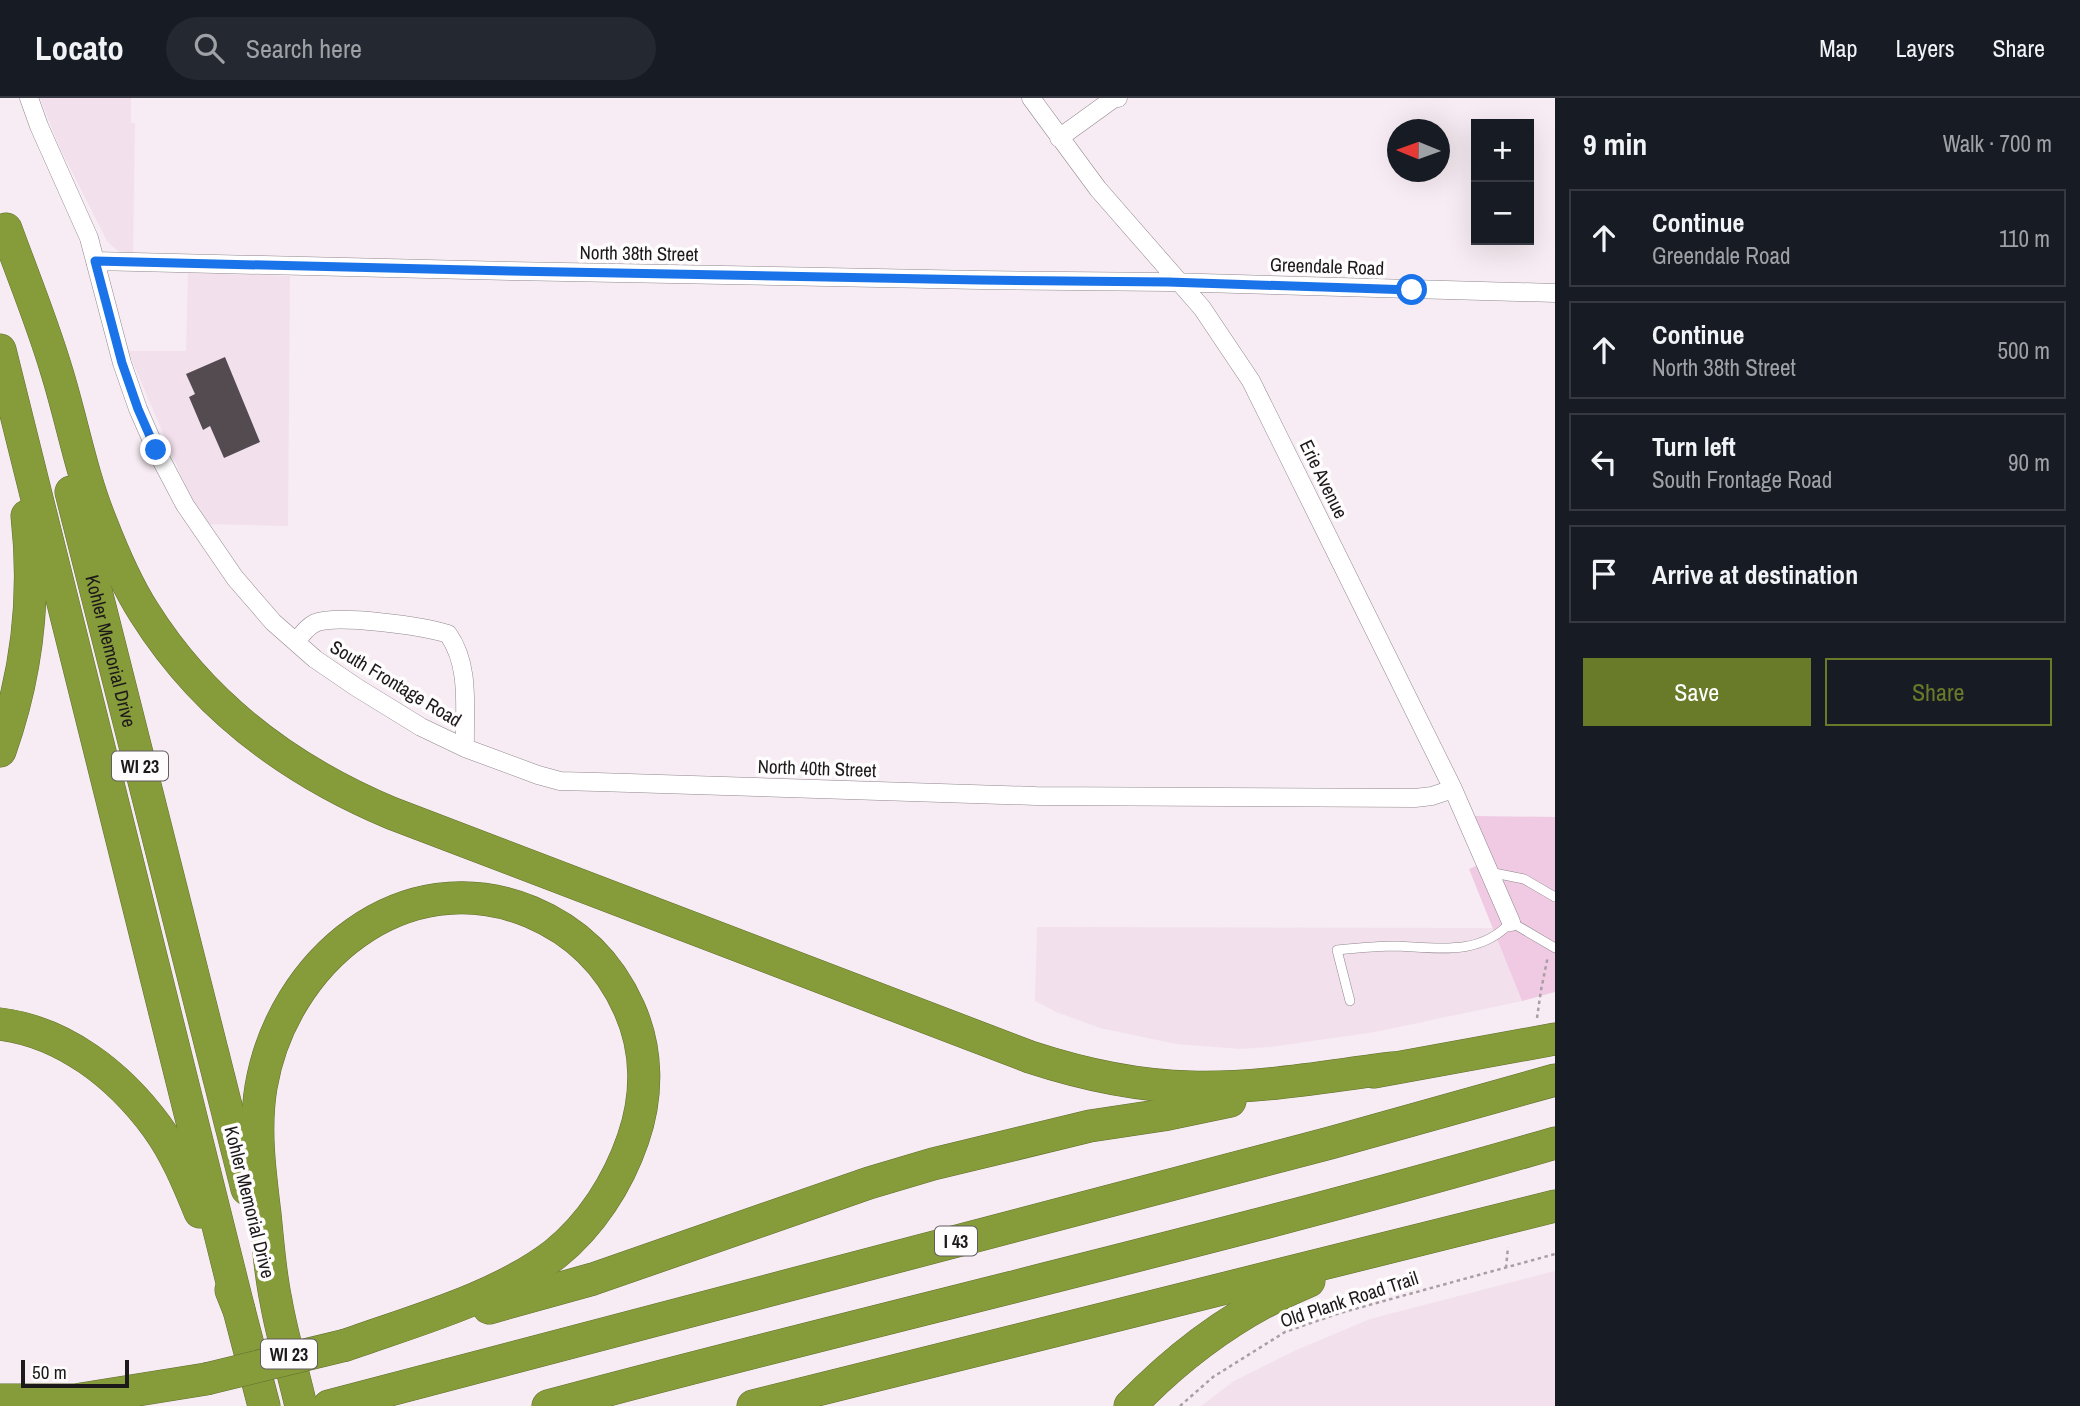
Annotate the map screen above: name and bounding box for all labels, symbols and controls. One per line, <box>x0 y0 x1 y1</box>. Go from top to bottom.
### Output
search box <box>166 17 656 80</box>
text: Locato <box>35 26 124 70</box>
icon: search <box>190 29 228 67</box>
text: Search here <box>246 31 362 66</box>
text: Map <box>1819 32 1857 64</box>
text: Layers <box>1895 32 1954 64</box>
text: Share <box>1992 32 2045 64</box>
north arrow <box>1387 119 1450 182</box>
map controls <box>1471 119 1534 245</box>
button: + <box>1471 119 1534 182</box>
text: 9 min <box>1583 124 1647 164</box>
text: Walk · 700 m <box>1943 128 2052 159</box>
button: − <box>1471 182 1534 245</box>
text: Continue <box>1652 205 1744 240</box>
icon: ahead <box>1585 219 1623 257</box>
text: 110 m <box>1999 223 2050 254</box>
street label: North 38th Street <box>579 239 699 267</box>
text: Greendale Road <box>1652 240 1790 271</box>
street label: Greendale Road <box>1269 251 1385 281</box>
route start <box>1396 274 1427 305</box>
text: Continue <box>1652 317 1744 352</box>
icon: ahead <box>1585 331 1623 369</box>
text: 500 m <box>1998 335 2050 366</box>
text: North 38th Street <box>1652 352 1796 383</box>
text: Turn left <box>1652 429 1736 464</box>
route end <box>140 434 171 465</box>
street label: Erie Avenue <box>1294 435 1354 523</box>
icon: left <box>1585 443 1623 481</box>
text: 90 m <box>2008 447 2050 478</box>
text: South Frontage Road <box>1652 464 1832 495</box>
icon: arrive <box>1585 555 1623 593</box>
text: Arrive at destination <box>1652 557 1858 592</box>
street label: Kohler Memorial Drive <box>79 572 143 730</box>
street label: South Frontage Road <box>325 633 467 733</box>
button: Save <box>1583 658 1811 726</box>
button: Share <box>1825 658 2052 726</box>
road number: WI 23 <box>112 752 168 780</box>
street label: North 40th Street <box>757 753 877 783</box>
street label: Kohler Memorial Drive <box>219 1123 281 1281</box>
road number: I 43 <box>935 1226 977 1256</box>
street label: Old Plank Road Trail <box>1277 1264 1421 1334</box>
road number: WI 23 <box>261 1339 317 1368</box>
scale bar <box>21 1357 130 1389</box>
text: 50 m <box>32 1359 67 1385</box>

